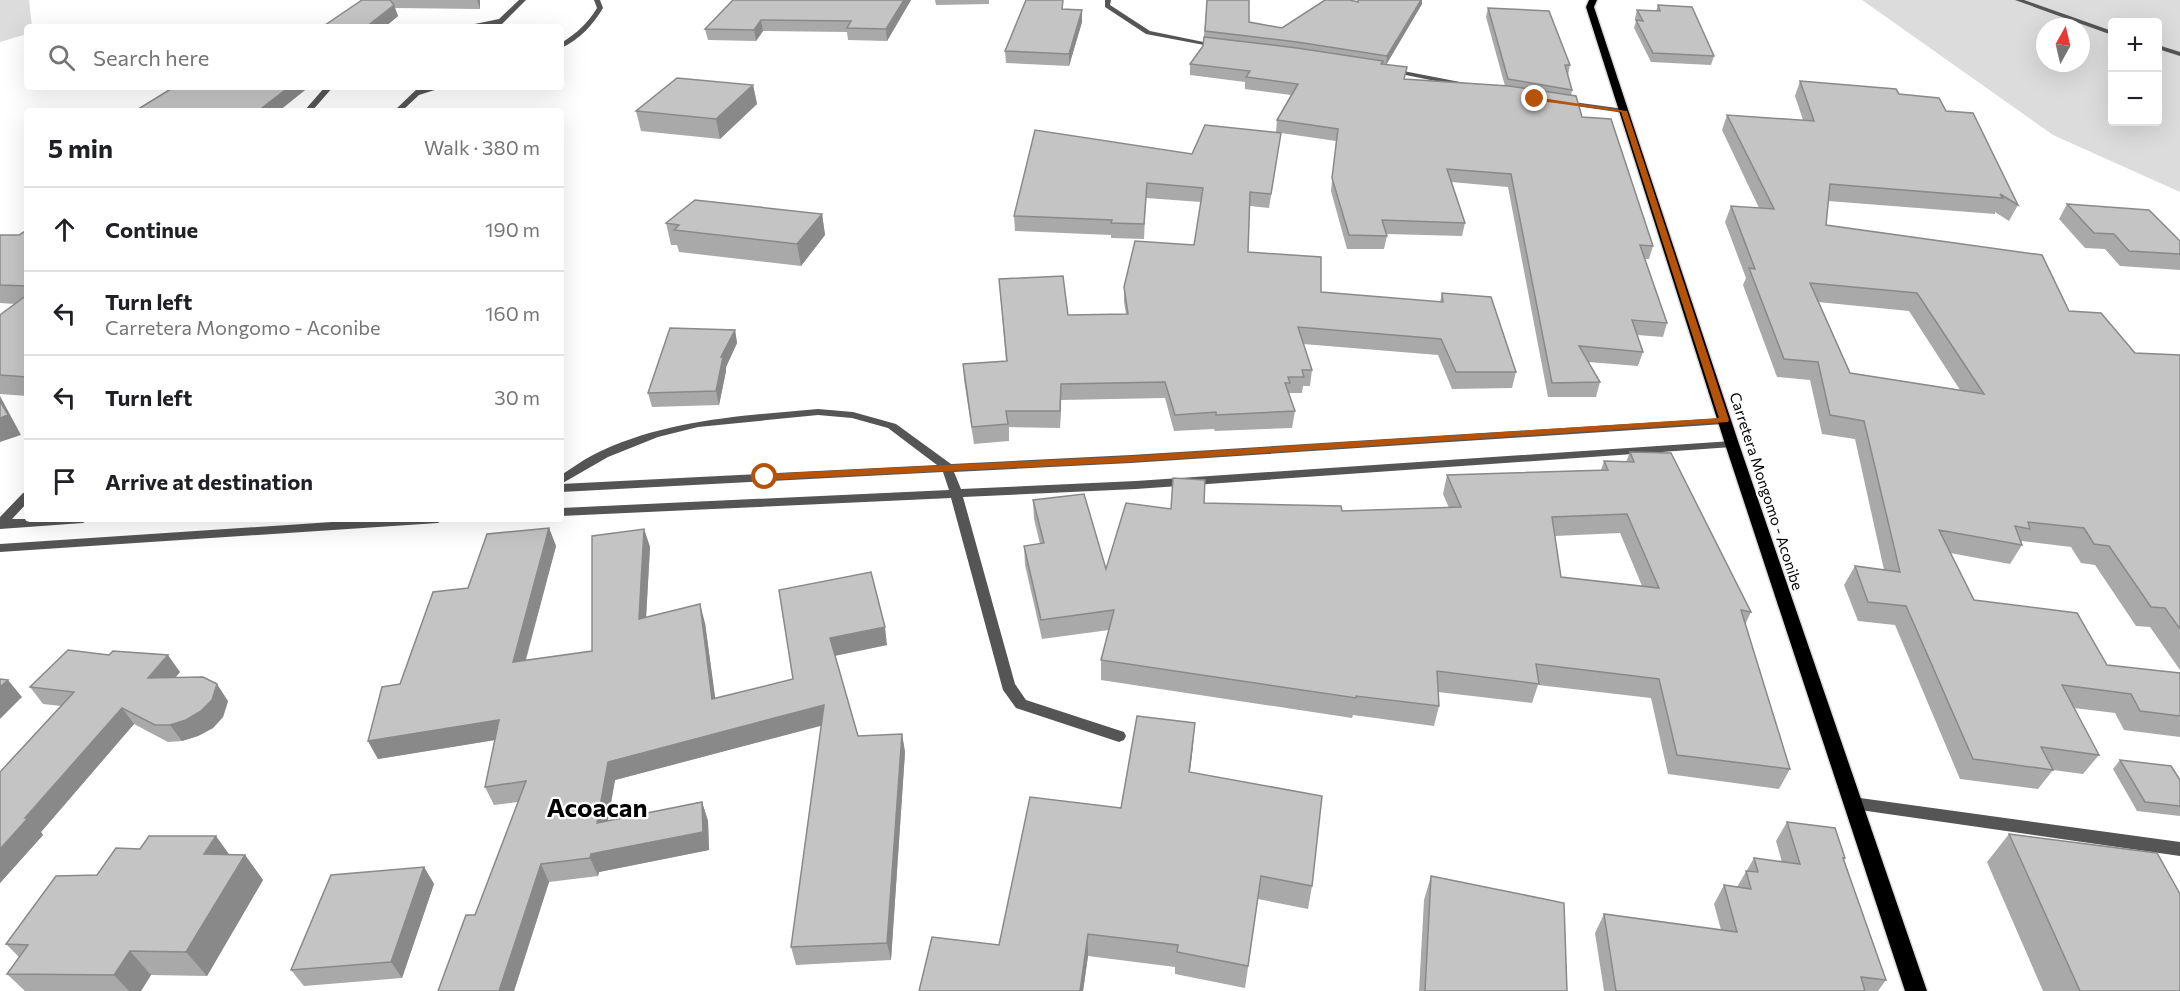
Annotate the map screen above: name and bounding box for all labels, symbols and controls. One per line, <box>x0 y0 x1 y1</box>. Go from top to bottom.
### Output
north arrow <box>2036 18 2090 72</box>
map controls <box>2108 18 2162 126</box>
button: + <box>2108 18 2162 72</box>
search box <box>24 24 564 90</box>
icon: search <box>45 41 78 74</box>
text: Search here <box>93 44 209 71</box>
button: − <box>2108 72 2162 126</box>
route end <box>1521 85 1547 111</box>
text: 5 min <box>48 132 113 163</box>
text: Walk · 380 m <box>424 135 540 159</box>
icon: ahead <box>48 213 81 246</box>
text: Continue <box>105 216 198 243</box>
text: 190 m <box>485 217 540 241</box>
text: Turn left <box>105 288 192 315</box>
icon: left <box>48 297 81 330</box>
text: 160 m <box>485 301 540 325</box>
text: Carretera Mongomo - Aconibe <box>105 315 381 339</box>
icon: left <box>48 381 81 414</box>
text: Turn left <box>105 384 192 411</box>
text: 30 m <box>494 385 540 409</box>
street label: Carretera Mongomo - Aconibe <box>1726 390 1808 592</box>
route start <box>751 463 777 489</box>
icon: arrive <box>48 465 81 498</box>
text: Arrive at destination <box>105 468 313 495</box>
district label: Acoacan <box>546 791 648 822</box>

